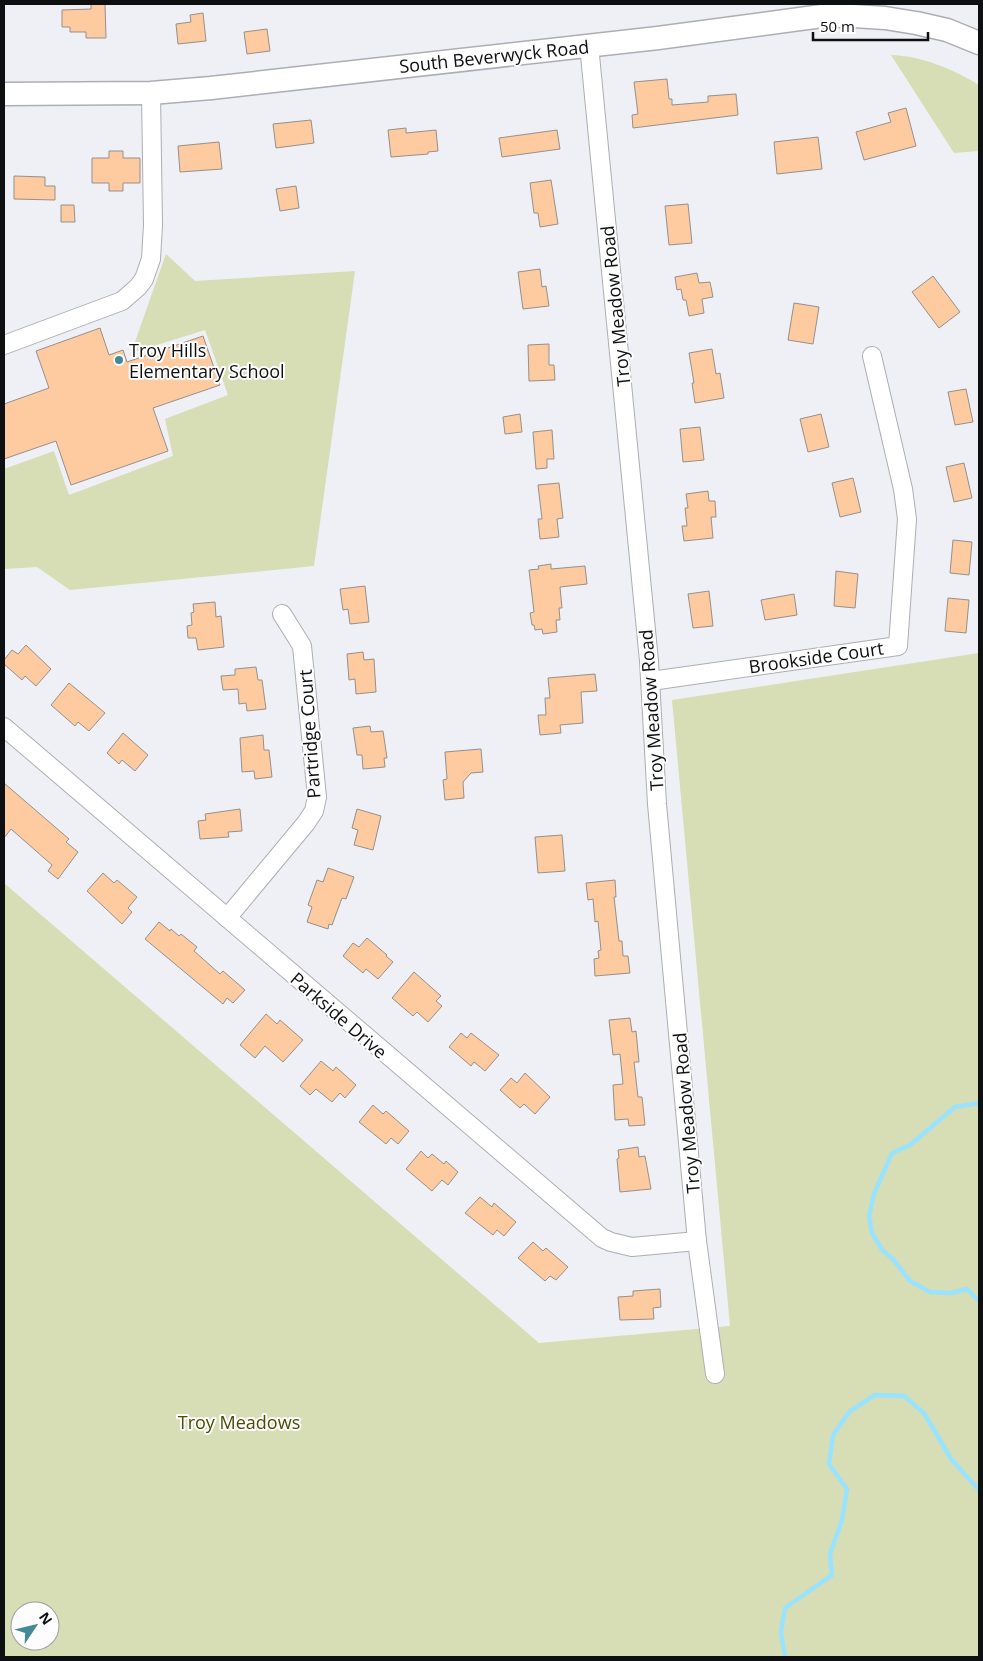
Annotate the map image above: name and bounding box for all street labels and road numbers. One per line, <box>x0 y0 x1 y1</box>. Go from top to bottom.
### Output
street label: South Beverwyck Road <box>398 34 590 78</box>
street label: Troy Meadow Road <box>595 224 635 388</box>
street label: Troy Meadow Road <box>633 629 669 791</box>
street label: Brookside Court <box>747 636 885 678</box>
street label: Partridge Court <box>293 669 325 799</box>
street label: Parkside Drive <box>286 966 392 1064</box>
street label: Troy Meadow Road <box>667 1032 705 1194</box>

